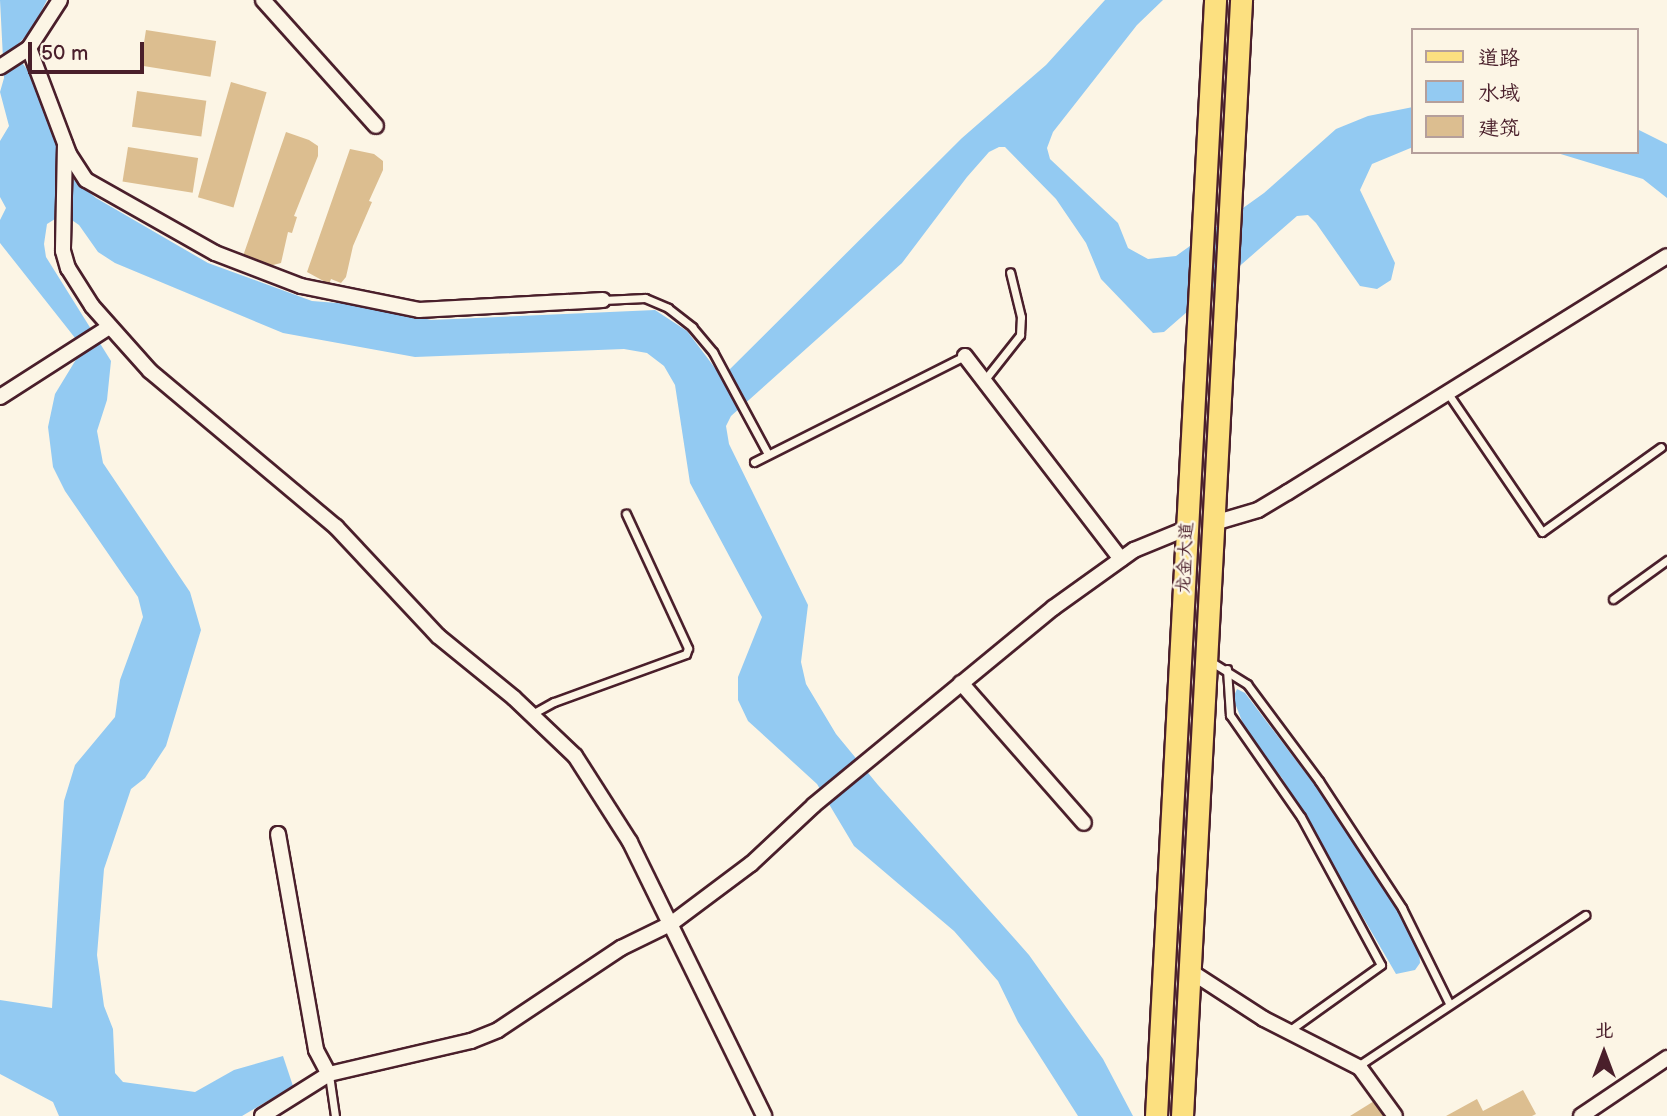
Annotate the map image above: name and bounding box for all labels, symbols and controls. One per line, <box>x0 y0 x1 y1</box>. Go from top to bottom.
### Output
scale bar <box>32 28 147 72</box>
legend <box>1412 28 1639 154</box>
text: 50 m <box>41 41 88 66</box>
text: 道路 <box>1478 46 1520 71</box>
text: 水域 <box>1478 81 1520 106</box>
text: 建筑 <box>1478 116 1520 141</box>
street label: 龙金大道 <box>1173 521 1199 595</box>
north arrow <box>1569 1018 1639 1088</box>
text: 北 <box>1594 1020 1614 1043</box>

